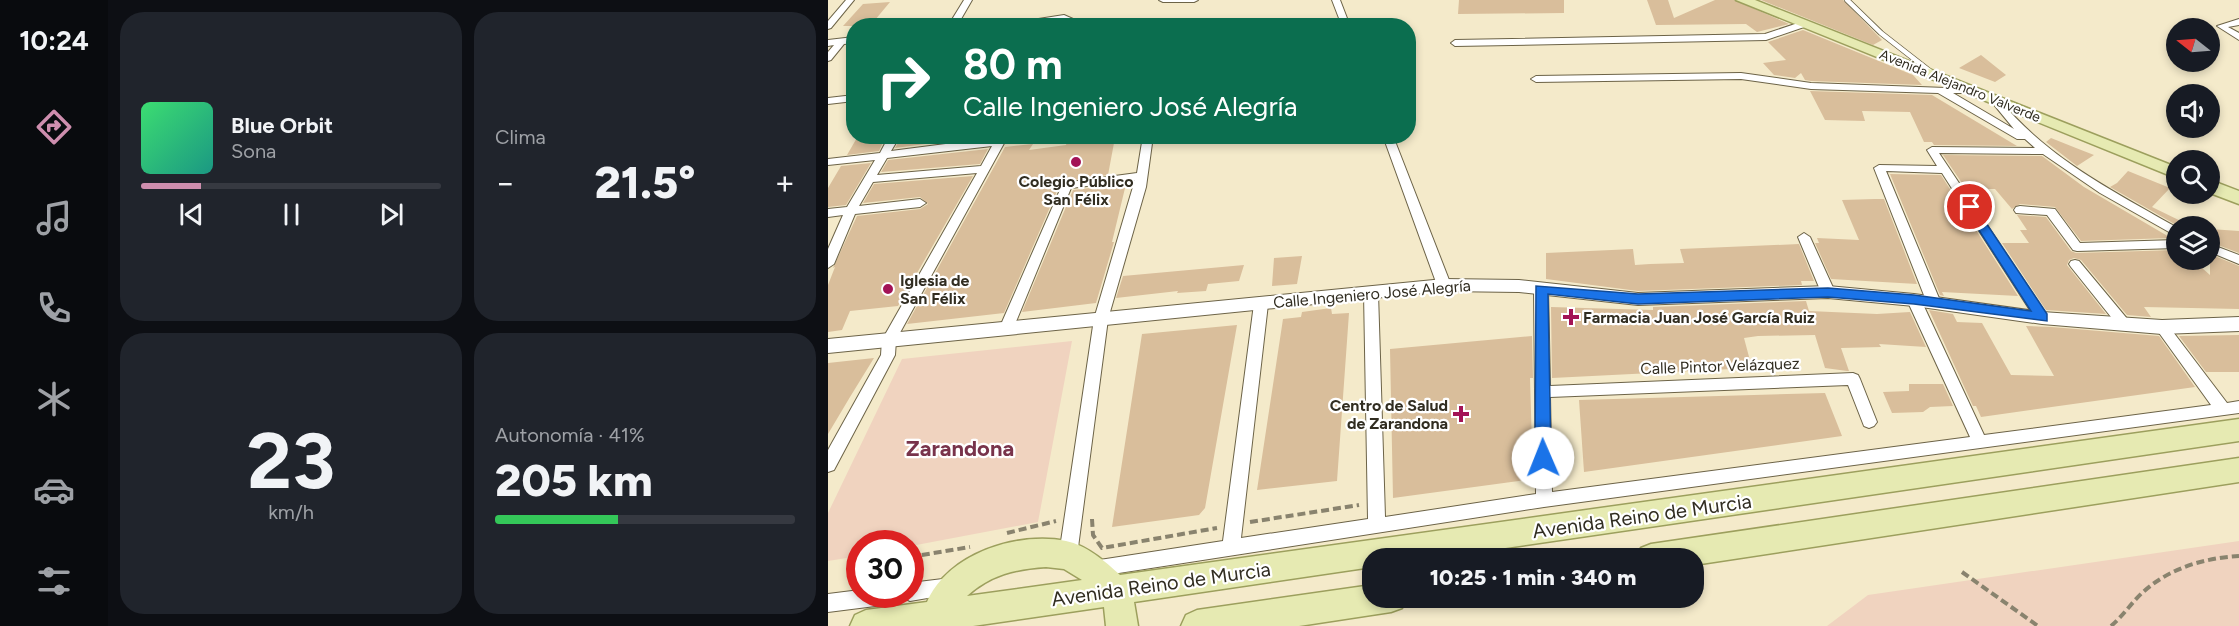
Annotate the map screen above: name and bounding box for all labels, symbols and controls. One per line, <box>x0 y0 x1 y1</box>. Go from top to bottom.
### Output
north arrow <box>2166 18 2220 72</box>
map controls <box>2166 18 2220 270</box>
text: 10:24 <box>19 24 89 57</box>
text: 80 m <box>963 39 1063 90</box>
icon: right <box>864 42 942 120</box>
street label: Avenida Alejandro Valverde <box>1877 46 2043 126</box>
button: sound <box>2166 84 2220 138</box>
text: Calle Ingeniero José Alegría <box>963 90 1298 123</box>
icon: directions <box>33 106 75 148</box>
text: Blue Orbit <box>231 112 333 139</box>
text: Clima <box>495 125 546 149</box>
text: Sona <box>231 139 276 163</box>
button: search <box>2166 150 2220 204</box>
text: 21.5° <box>594 155 696 209</box>
marker: Colegio Público San Félix <box>1069 155 1083 169</box>
text: − <box>495 163 516 202</box>
text: + <box>774 163 795 202</box>
place label: Colegio Público San Félix <box>1018 172 1134 209</box>
pin <box>1944 181 1995 232</box>
icon: arrive <box>1953 190 1986 223</box>
icon: music <box>33 197 75 239</box>
icon: previous <box>175 198 208 231</box>
icon: pause <box>275 198 308 231</box>
icon: next <box>375 198 408 231</box>
button: layers <box>2166 216 2220 270</box>
place label: Iglesia de San Félix <box>900 271 970 308</box>
street label: Calle Ingeniero José Alegría <box>1272 276 1472 312</box>
marker: Iglesia de San Félix <box>881 282 895 296</box>
icon: phone <box>33 287 75 329</box>
place label: Farmacia Juan José García Ruiz <box>1583 308 1815 327</box>
marker: Farmacia Juan José García Ruiz <box>1564 310 1578 324</box>
street label: Calle Pintor Velázquez <box>1640 354 1800 378</box>
icon: climate <box>33 378 75 420</box>
place label: Centro de Salud de Zarandona <box>1330 396 1448 433</box>
marker: Centro de Salud de Zarandona <box>1452 405 1470 423</box>
text: 23 <box>247 414 335 508</box>
text: Autonomía · 41% <box>495 423 645 447</box>
position arrow <box>1511 426 1575 490</box>
district label: Zarandona <box>906 435 1014 462</box>
text: 205 km <box>495 453 653 507</box>
icon: car <box>33 469 75 511</box>
street label: Avenida Reino de Murcia <box>1531 489 1753 543</box>
text: km/h <box>268 500 314 524</box>
speed limit sign: 30 <box>846 530 924 608</box>
street label: Avenida Reino de Murcia <box>1050 557 1272 611</box>
icon: filters <box>33 560 75 602</box>
text: 10:25 · 1 min · 340 m <box>1430 564 1636 591</box>

